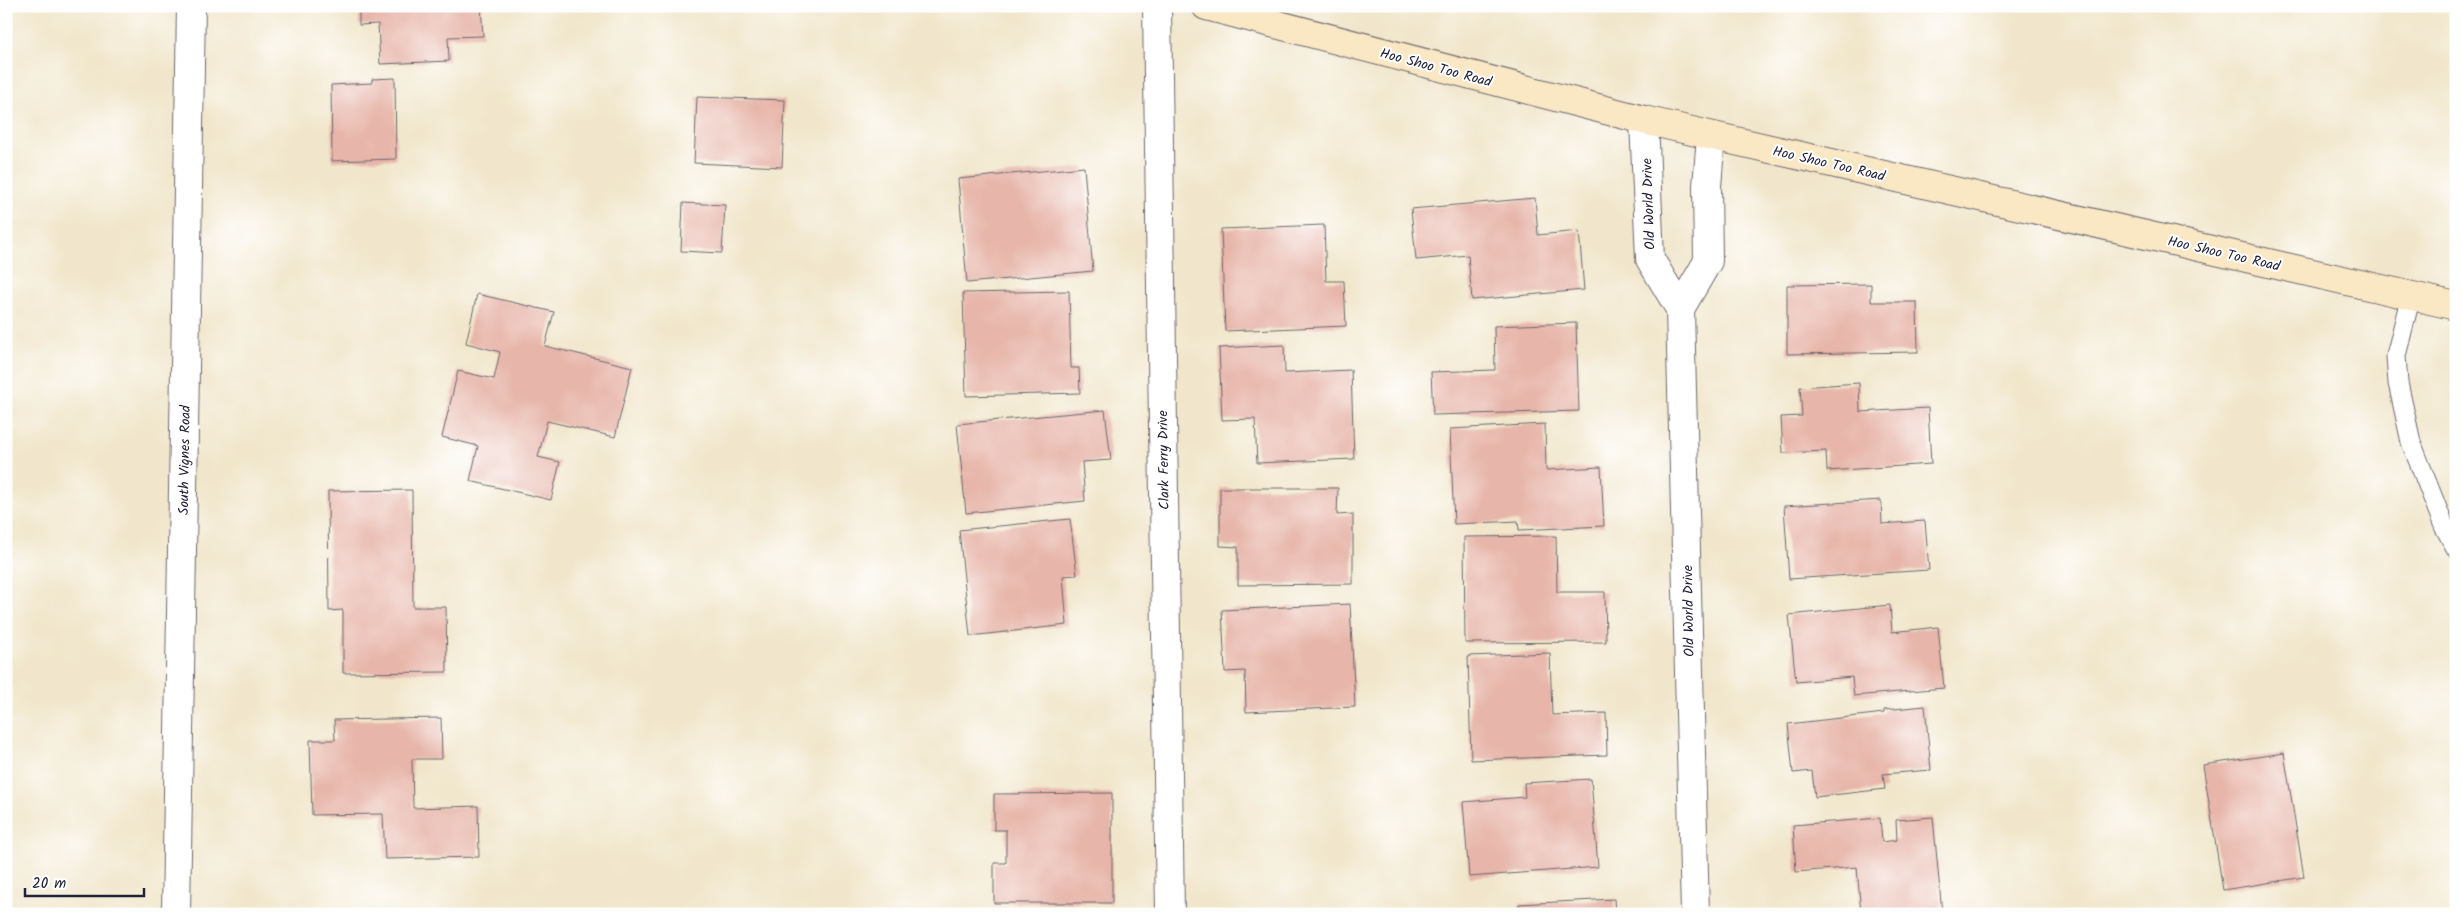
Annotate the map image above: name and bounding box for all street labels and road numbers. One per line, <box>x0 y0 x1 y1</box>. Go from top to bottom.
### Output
street label: Hoo Shoo Too Road <box>1377 42 1495 94</box>
street label: Hoo Shoo Too Road <box>1770 140 1888 188</box>
street label: Old World Drive <box>1636 157 1662 250</box>
street label: Hoo Shoo Too Road <box>2165 230 2283 278</box>
street label: South Vignes Road <box>173 404 197 515</box>
street label: Clark Ferry Drive <box>1152 409 1176 510</box>
street label: Old World Drive <box>1677 564 1701 657</box>

